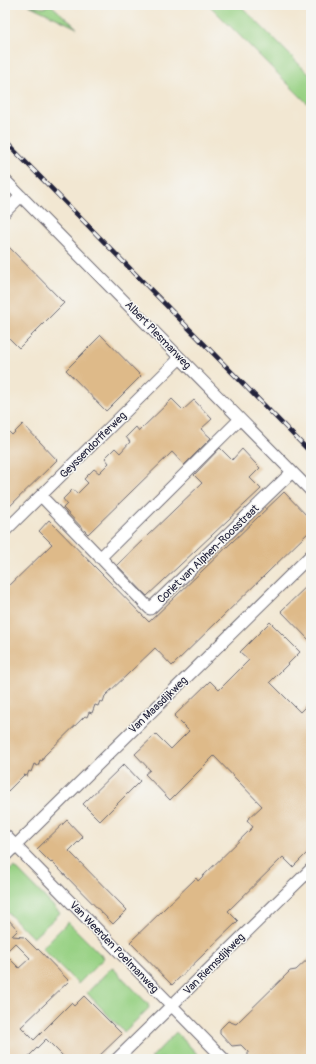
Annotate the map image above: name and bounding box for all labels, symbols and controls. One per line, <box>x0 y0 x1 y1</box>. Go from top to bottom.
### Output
street label: Albert Plesmanweg <box>122 298 194 372</box>
street label: Geyssendorfferweg <box>57 409 129 481</box>
street label: Coriet van Alphen-Roosstraat <box>155 502 262 606</box>
street label: Van Maasdijkweg <box>126 673 190 736</box>
street label: Van Weerden Poelmanweg <box>67 898 162 996</box>
street label: Van Riemsdijkweg <box>181 930 248 997</box>

